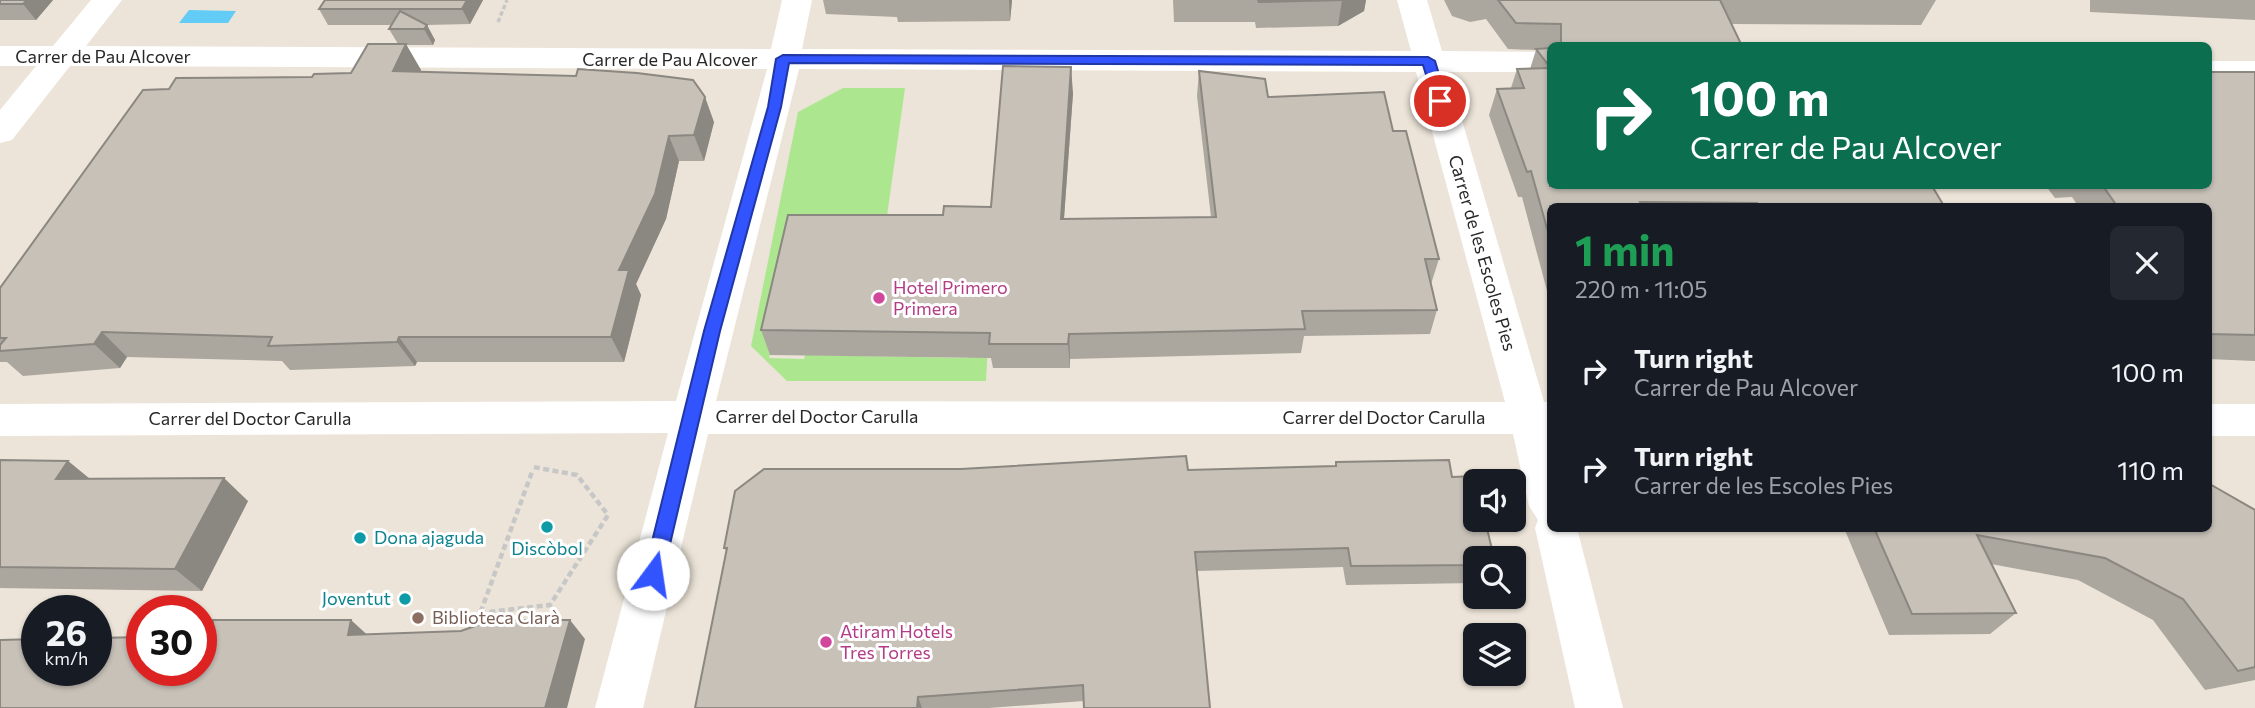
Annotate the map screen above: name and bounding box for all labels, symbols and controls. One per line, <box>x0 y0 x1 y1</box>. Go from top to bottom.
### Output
street label: Carrer de Pau Alcover <box>15 45 191 67</box>
street label: Carrer de Pau Alcover <box>582 48 758 70</box>
text: 100 m <box>1690 66 1829 126</box>
icon: right <box>1575 70 1666 161</box>
pin <box>1410 71 1470 131</box>
icon: arrive <box>1421 82 1459 120</box>
text: Carrer de Pau Alcover <box>1690 126 2002 166</box>
street label: Carrer de les Escoles Pies <box>1444 152 1521 353</box>
text: 1 min <box>1575 223 1675 275</box>
button: close <box>2110 226 2184 300</box>
text: 220 m · 11:05 <box>1575 275 1707 303</box>
place label: Hotel Primero Primera <box>893 276 1008 319</box>
marker: Hotel Primero Primera <box>871 290 887 306</box>
text: Turn right <box>1634 342 1753 373</box>
icon: right <box>1575 352 1613 390</box>
text: 100 m <box>2111 356 2184 387</box>
text: Carrer de Pau Alcover <box>1634 373 1858 401</box>
street label: Carrer del Doctor Carulla <box>716 405 918 427</box>
street label: Carrer del Doctor Carulla <box>1283 406 1485 428</box>
street label: Carrer del Doctor Carulla <box>149 407 351 429</box>
text: Turn right <box>1634 440 1753 471</box>
icon: right <box>1575 450 1613 488</box>
text: 110 m <box>2117 454 2184 485</box>
map controls <box>1463 469 1526 686</box>
button: sound <box>1463 469 1526 532</box>
text: Carrer de les Escoles Pies <box>1634 471 1893 499</box>
marker: Discòbol <box>539 519 555 535</box>
place label: Dona ajaguda <box>374 526 484 548</box>
marker: Dona ajaguda <box>352 530 368 546</box>
place label: Discòbol <box>511 537 583 559</box>
position arrow <box>616 537 690 611</box>
button: search <box>1463 546 1526 609</box>
place label: Joventut <box>322 587 391 609</box>
marker: Joventut <box>397 591 413 607</box>
speed limit sign: 30 <box>126 595 217 686</box>
place label: Biblioteca Clarà <box>432 606 560 628</box>
text: 26 <box>46 610 87 653</box>
marker: Biblioteca Clarà <box>410 610 426 626</box>
place label: Atiram Hotels Tres Torres <box>840 620 953 663</box>
button: layers <box>1463 623 1526 686</box>
marker: Atiram Hotels Tres Torres <box>818 634 834 650</box>
text: km/h <box>45 647 88 669</box>

